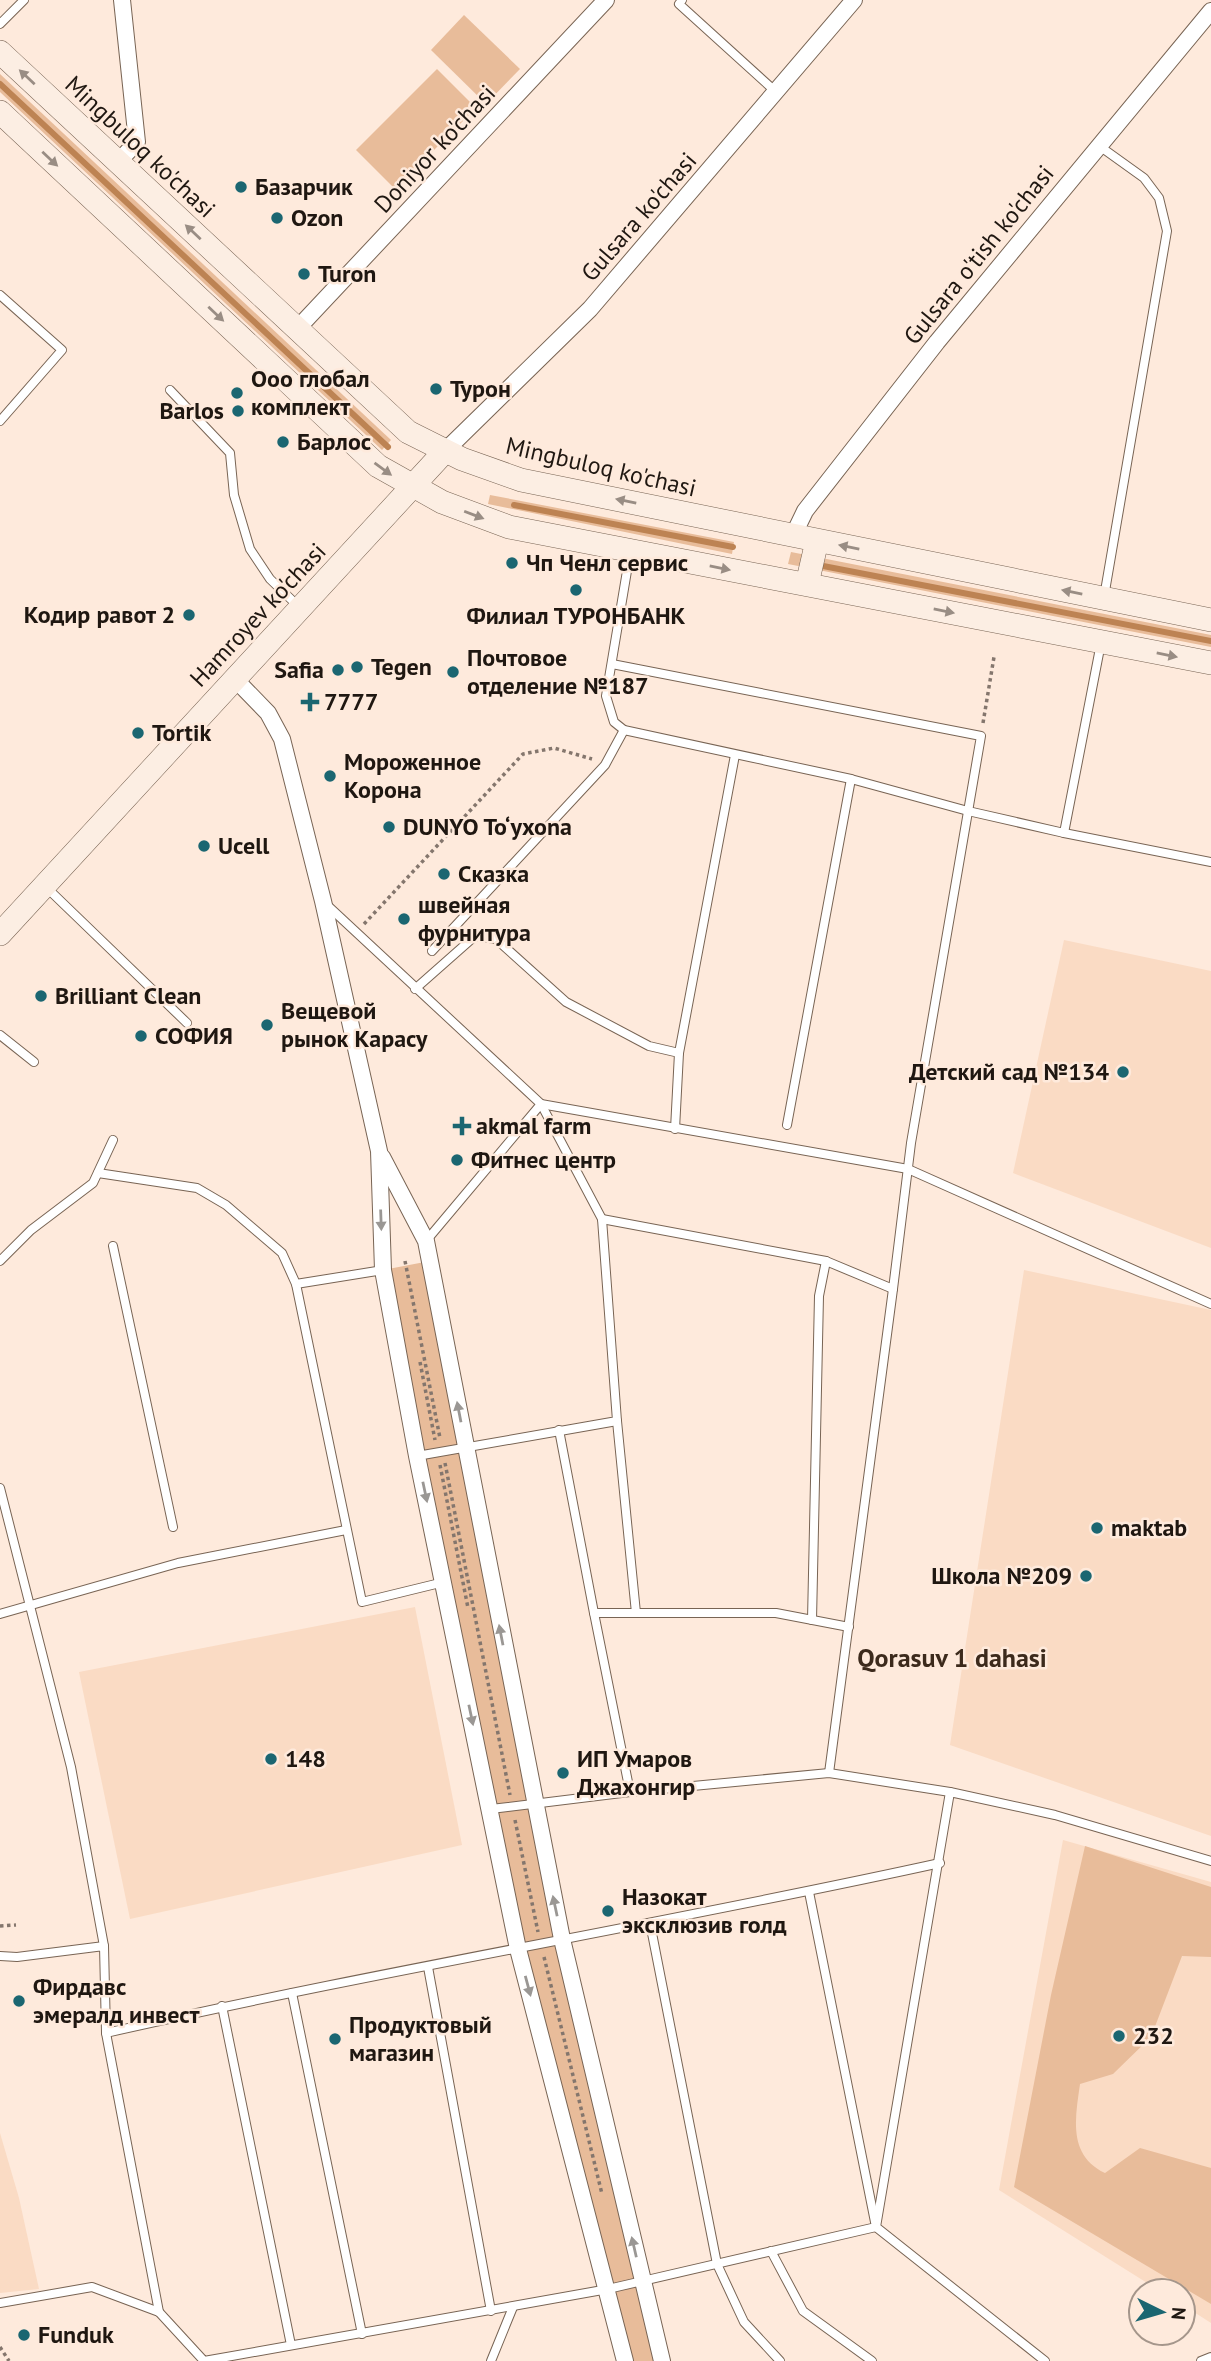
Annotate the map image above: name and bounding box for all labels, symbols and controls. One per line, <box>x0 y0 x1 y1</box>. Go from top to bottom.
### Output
one-way arrow <box>18 69 36 85</box>
street label: Mingbuloq ko'chasi <box>59 69 222 224</box>
street label: Doniyor ko'chasi <box>367 78 502 219</box>
street label: Gulsara ko'chasi <box>574 146 703 288</box>
one-way arrow <box>41 151 59 167</box>
street label: Gulsara o'tish ko'chasi <box>897 159 1061 351</box>
place label: Базарчик <box>255 171 353 202</box>
marker: Базарчик <box>233 179 249 195</box>
place label: Ozon <box>291 202 343 233</box>
marker: Ozon <box>269 210 285 226</box>
one-way arrow <box>185 225 202 241</box>
place label: Turon <box>318 258 376 289</box>
marker: Turon <box>296 266 312 282</box>
one-way arrow <box>207 306 224 322</box>
place label: Ооо глобал комплект <box>251 363 370 422</box>
place label: Турон <box>450 373 511 404</box>
marker: Турон <box>428 381 444 397</box>
marker: Ооо глобал комплект <box>229 385 245 401</box>
place label: Barlos <box>159 395 224 426</box>
marker: Barlos <box>230 403 246 419</box>
place label: Барлос <box>297 426 371 457</box>
street label: Mingbuloq ko'chasi <box>503 430 699 503</box>
marker: Барлос <box>275 434 291 450</box>
one-way arrow <box>374 461 392 475</box>
one-way arrow <box>615 496 637 507</box>
one-way arrow <box>464 510 485 521</box>
street label: Hamroyev ko'chasi <box>183 536 332 693</box>
one-way arrow <box>838 542 860 553</box>
place label: Чп Ченл сервис <box>526 547 688 578</box>
marker: Чп Ченл сервис <box>504 555 520 571</box>
one-way arrow <box>710 562 732 573</box>
marker: Филиал ТУРОНБАНК <box>568 582 584 598</box>
one-way arrow <box>1061 586 1083 597</box>
place label: Кодир равот 2 <box>24 599 175 630</box>
place label: Филиал ТУРОНБАНК <box>467 600 686 631</box>
one-way arrow <box>933 606 955 617</box>
marker: Кодир равот 2 <box>181 607 197 623</box>
place label: Почтовое отделение №187 <box>467 642 649 701</box>
one-way arrow <box>1156 649 1178 660</box>
place label: Tegen <box>371 651 432 682</box>
place label: Safia <box>274 654 324 685</box>
marker: Tegen <box>349 659 365 675</box>
marker: Safia <box>330 662 346 678</box>
marker: Почтовое отделение №187 <box>445 664 461 680</box>
place label: 7777 <box>324 686 378 717</box>
marker: 7777 <box>302 694 318 710</box>
place label: Tortik <box>152 717 211 748</box>
marker: Tortik <box>130 725 146 741</box>
place label: Мороженное Корона <box>344 746 481 805</box>
marker: Мороженное Корона <box>322 768 338 784</box>
place label: DUNYO To‘yxona <box>403 811 572 842</box>
marker: DUNYO To‘yxona <box>381 819 397 835</box>
place label: Ucell <box>218 830 270 861</box>
marker: Ucell <box>196 838 212 854</box>
place label: Сказка <box>458 858 529 889</box>
marker: Сказка <box>436 866 452 882</box>
place label: швейная фурнитура <box>418 889 531 948</box>
marker: швейная фурнитура <box>396 911 412 927</box>
place label: Brilliant Clean <box>55 980 201 1011</box>
marker: Brilliant Clean <box>33 988 49 1004</box>
place label: Вещевой рынок Карасу <box>281 995 428 1054</box>
marker: Вещевой рынок Карасу <box>259 1017 275 1033</box>
place label: СОФИЯ <box>155 1020 233 1051</box>
marker: СОФИЯ <box>133 1028 149 1044</box>
place label: Детский сад №134 <box>909 1056 1109 1087</box>
marker: Детский сад №134 <box>1115 1064 1131 1080</box>
place label: akmal farm <box>476 1110 591 1141</box>
marker: akmal farm <box>454 1118 470 1134</box>
place label: Фитнес центр <box>471 1144 616 1175</box>
marker: Фитнес центр <box>449 1152 465 1168</box>
one-way arrow <box>376 1209 387 1231</box>
one-way arrow <box>453 1400 464 1422</box>
one-way arrow <box>419 1481 430 1503</box>
place label: maktab <box>1111 1512 1187 1543</box>
marker: maktab <box>1089 1520 1105 1536</box>
place label: Школа №209 <box>931 1560 1072 1591</box>
marker: Школа №209 <box>1078 1568 1094 1584</box>
one-way arrow <box>496 1624 507 1646</box>
district label: Qorasuv 1 dahasi <box>857 1641 1047 1674</box>
one-way arrow <box>466 1704 477 1726</box>
place label: 148 <box>285 1743 326 1774</box>
place label: ИП Умаров Джахонгир <box>577 1743 695 1802</box>
marker: 148 <box>263 1751 279 1767</box>
marker: ИП Умаров Джахонгир <box>555 1765 571 1781</box>
place label: Назокат эксклюзив голд <box>622 1881 787 1940</box>
one-way arrow <box>550 1895 561 1917</box>
marker: Назокат эксклюзив голд <box>600 1903 616 1919</box>
place label: Фирдавс эмералд инвест <box>33 1971 201 2030</box>
one-way arrow <box>523 1975 533 1996</box>
marker: Фирдавс эмералд инвест <box>11 1993 27 2009</box>
place label: Продуктовый магазин <box>349 2009 492 2068</box>
place label: 232 <box>1133 2020 1174 2051</box>
marker: 232 <box>1111 2028 1127 2044</box>
marker: Продуктовый магазин <box>327 2031 343 2047</box>
one-way arrow <box>628 2236 639 2258</box>
north arrow <box>1127 2277 1197 2347</box>
text: N <box>1166 2306 1191 2321</box>
place label: Funduk <box>38 2319 114 2350</box>
marker: Funduk <box>16 2327 32 2343</box>

